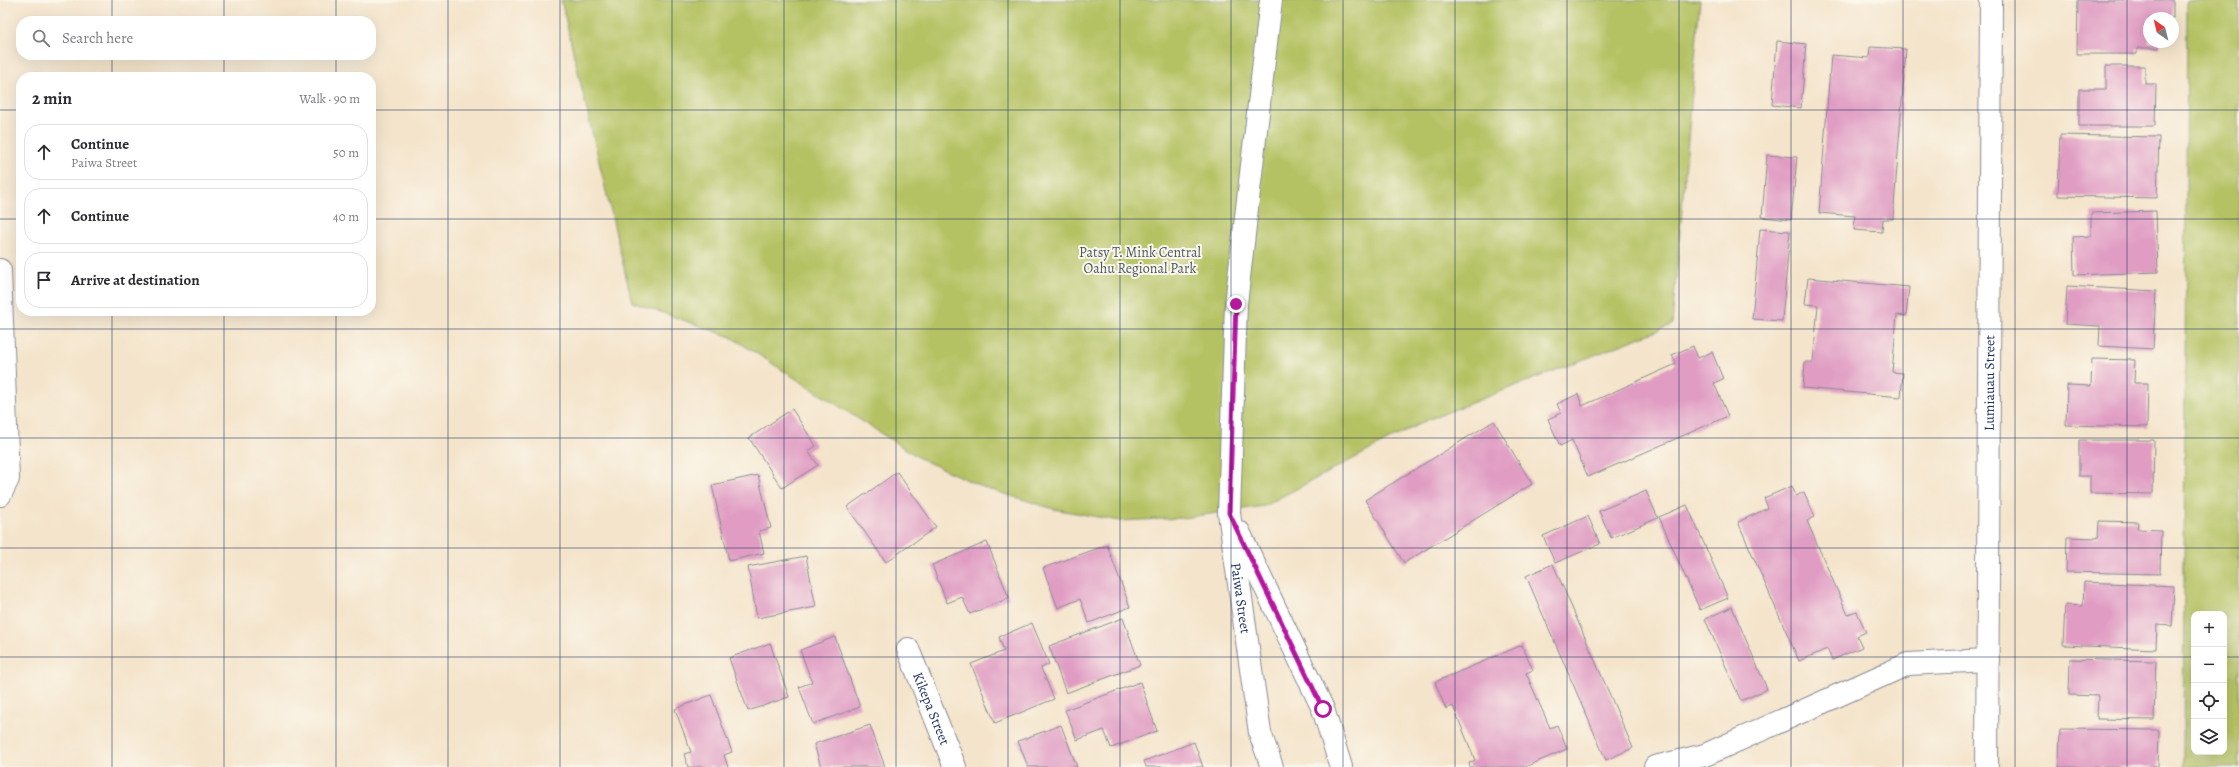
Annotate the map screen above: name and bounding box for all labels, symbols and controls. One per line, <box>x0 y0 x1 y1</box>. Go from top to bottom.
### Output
north arrow <box>2143 12 2179 48</box>
search box <box>16 16 376 60</box>
icon: search <box>30 27 52 49</box>
text: Search here <box>62 28 133 48</box>
text: 2 min <box>32 87 72 110</box>
text: Walk · 90 m <box>299 90 360 107</box>
text: Continue <box>71 134 129 154</box>
icon: ahead <box>33 141 55 163</box>
text: 50 m <box>333 144 359 161</box>
text: Paiwa Street <box>71 154 137 171</box>
icon: ahead <box>33 205 55 227</box>
text: Continue <box>71 206 129 226</box>
text: 40 m <box>333 208 359 225</box>
park label: Patsy T. Mink Central Oahu Regional Park <box>1079 243 1201 278</box>
icon: arrive <box>33 269 55 291</box>
text: Arrive at destination <box>71 270 200 290</box>
route end <box>1227 295 1245 313</box>
street label: Lumiauau Street <box>1979 335 1999 431</box>
street label: Paiwa Street <box>1227 561 1255 635</box>
map controls <box>2191 611 2227 755</box>
button: + <box>2191 611 2227 647</box>
button: − <box>2191 647 2227 683</box>
street label: Kikepa Street <box>909 669 955 748</box>
button: locate <box>2191 683 2227 719</box>
route start <box>1314 700 1332 718</box>
button: layers <box>2191 719 2227 755</box>

